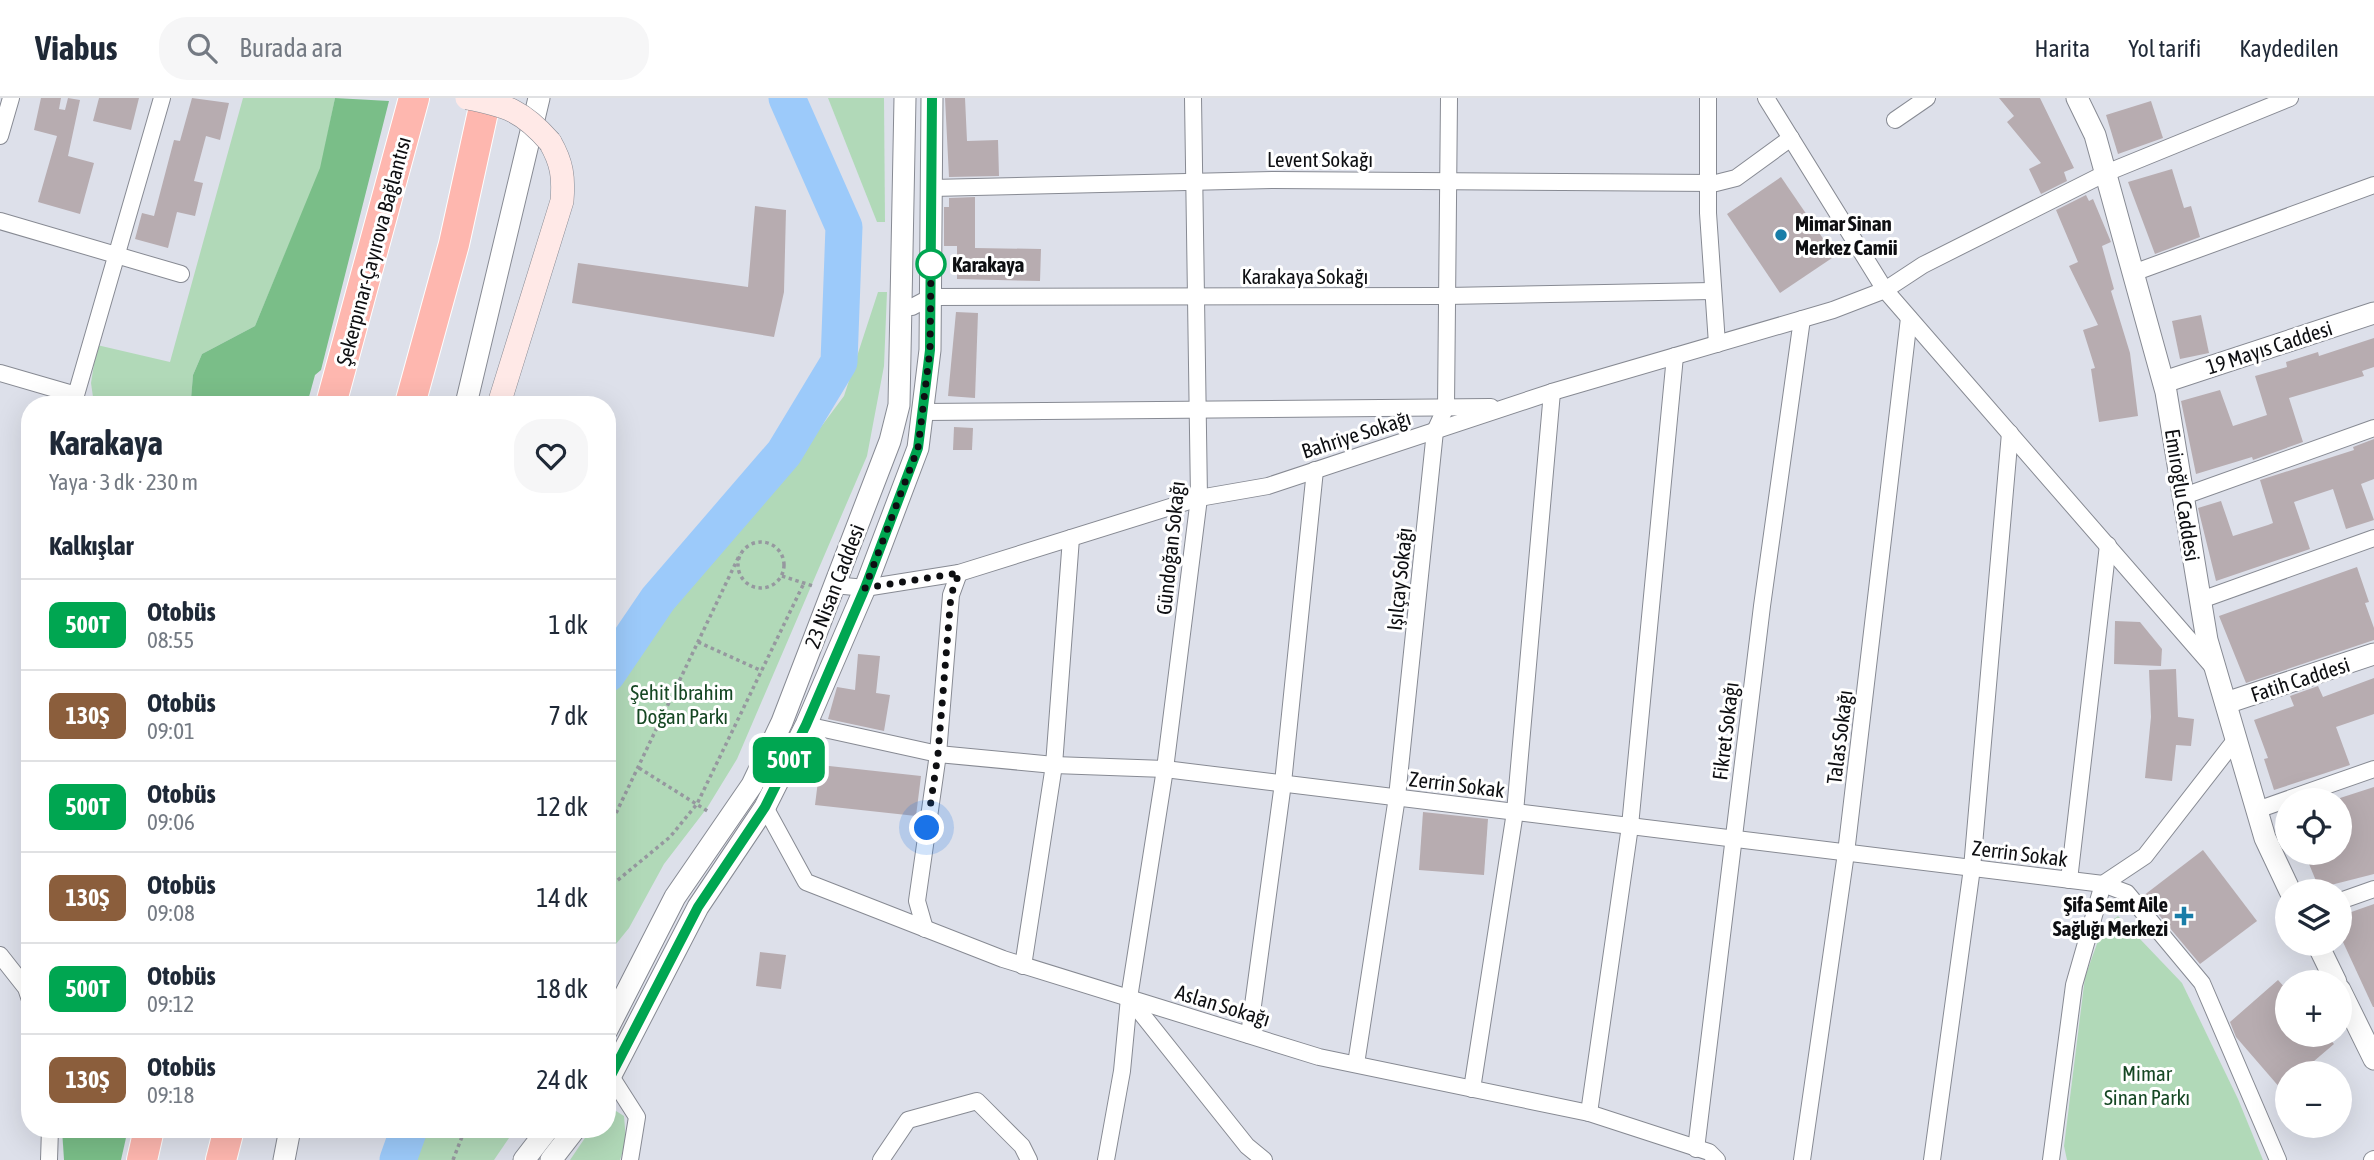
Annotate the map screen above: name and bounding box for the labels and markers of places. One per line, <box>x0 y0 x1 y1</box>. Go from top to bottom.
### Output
place label: Mimar Sinan Merkez Camii <box>1795 211 1898 259</box>
marker: Mimar Sinan Merkez Camii <box>1773 227 1789 243</box>
marker: Karakaya <box>916 249 946 279</box>
place label: Karakaya <box>952 252 1025 276</box>
place label: Şifa Semt Aile Sağlığı Merkezi <box>2053 892 2168 940</box>
marker: Şifa Semt Aile Sağlığı Merkezi <box>2174 906 2194 926</box>

